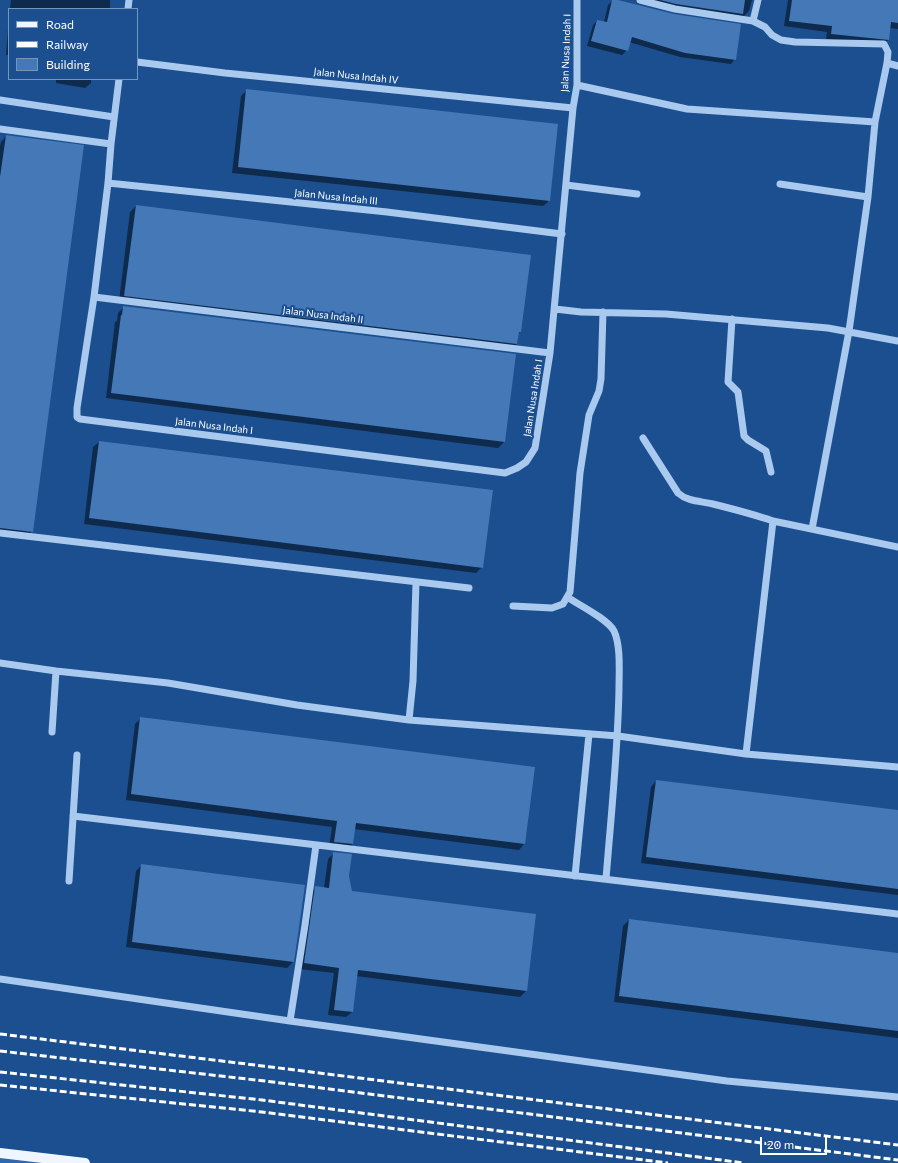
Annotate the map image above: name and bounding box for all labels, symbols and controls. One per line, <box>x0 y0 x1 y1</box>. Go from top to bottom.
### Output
legend <box>8 8 138 80</box>
street label: Jalan Nusa Indah I <box>559 14 573 92</box>
text: Road <box>46 17 74 31</box>
text: Railway <box>46 37 88 51</box>
text: Building <box>46 57 90 71</box>
street label: Jalan Nusa Indah IV <box>313 66 399 86</box>
street label: Jalan Nusa Indah III <box>294 187 378 207</box>
street label: Jalan Nusa Indah II <box>282 304 364 326</box>
street label: Jalan Nusa Indah I <box>521 358 545 438</box>
street label: Jalan Nusa Indah I <box>174 415 254 437</box>
scale bar <box>762 1129 829 1155</box>
text: 20 m <box>767 1137 794 1151</box>

